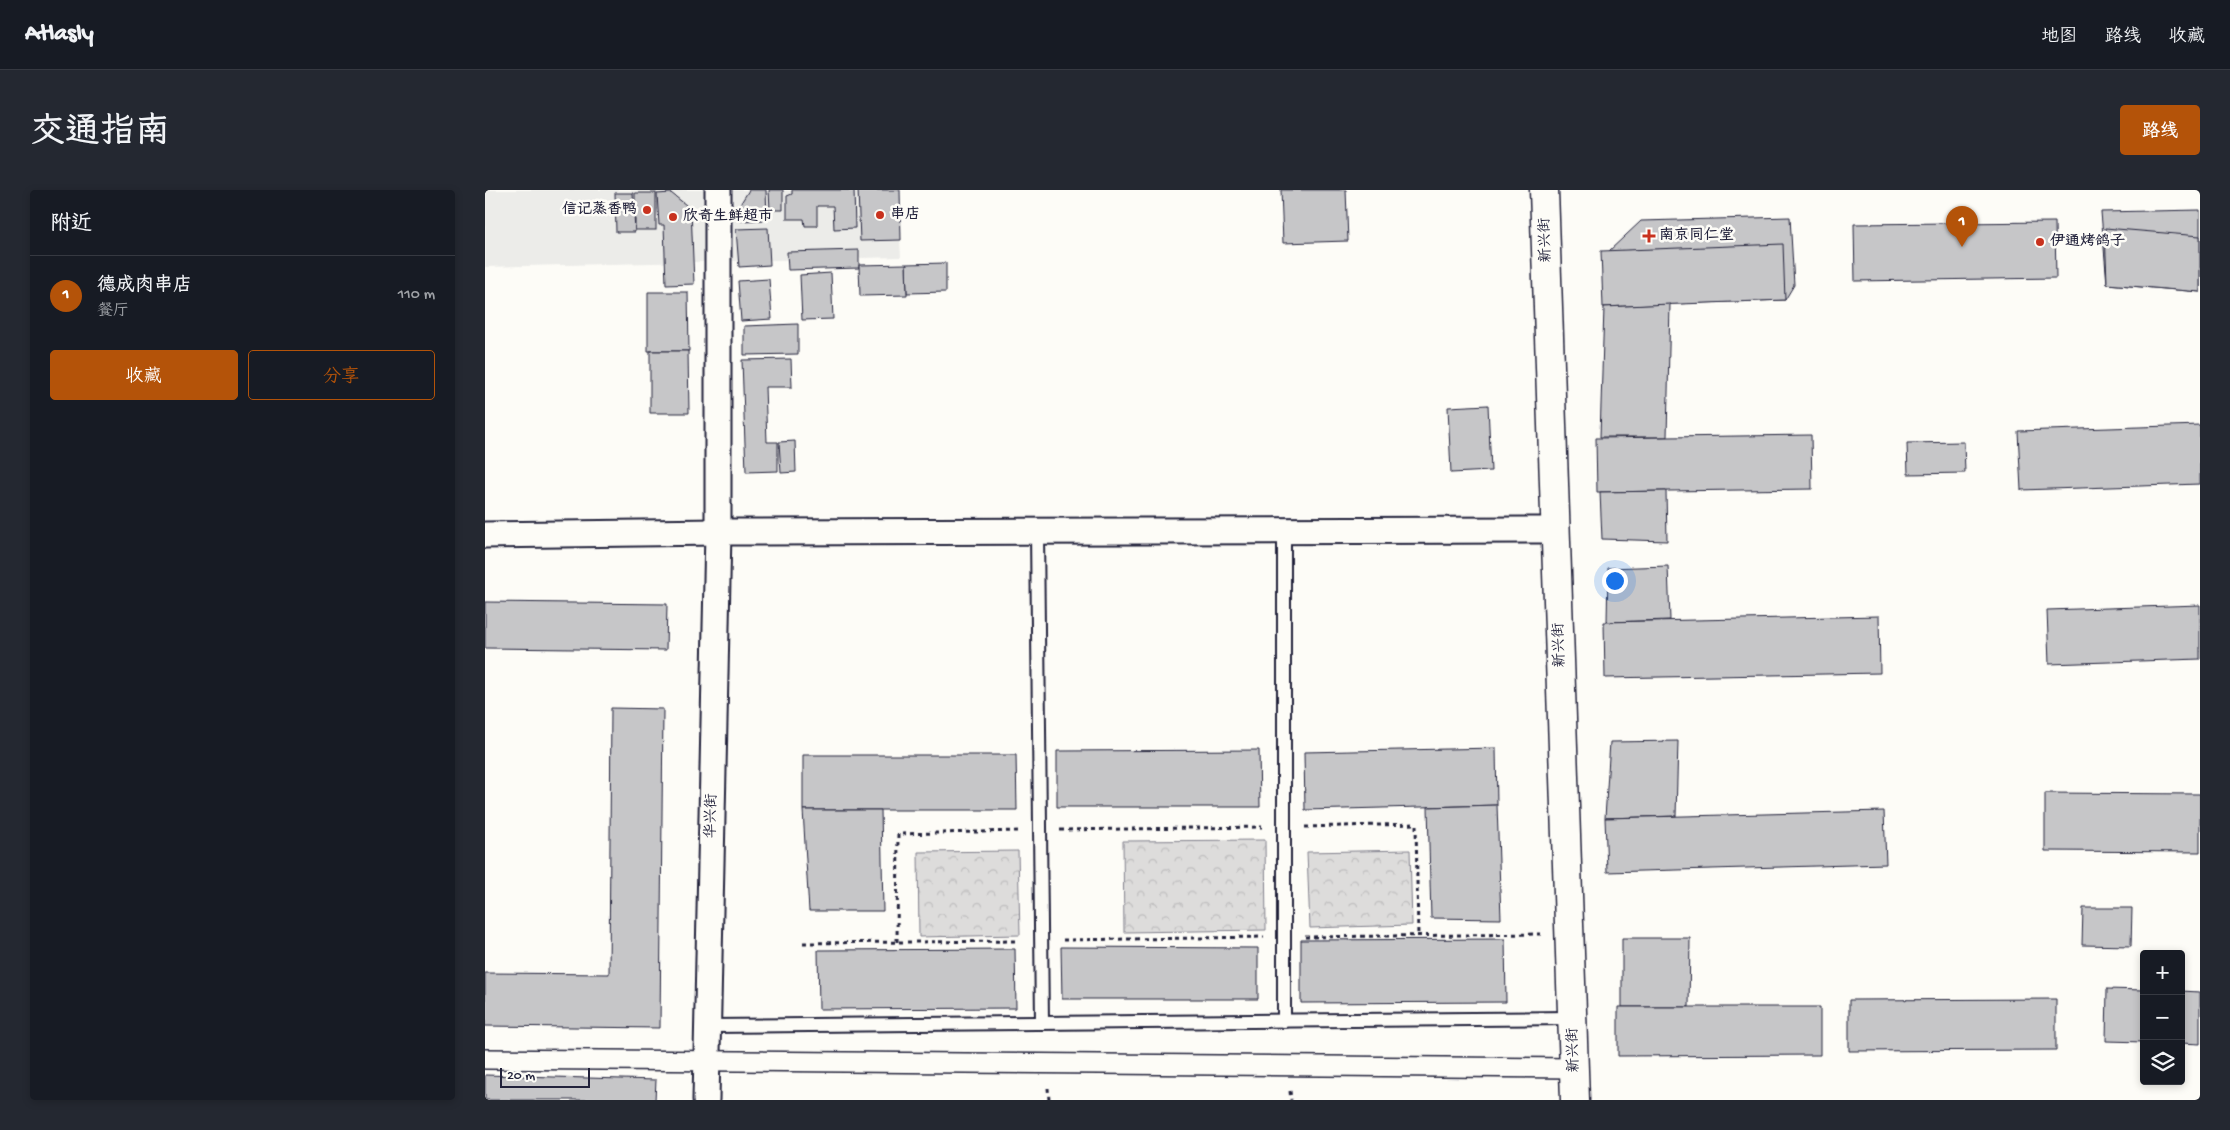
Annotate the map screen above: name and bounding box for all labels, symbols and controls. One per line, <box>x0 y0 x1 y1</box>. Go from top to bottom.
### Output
text: Atlasly <box>25 20 94 49</box>
text: 地图 <box>2041 27 2077 48</box>
text: 路线 <box>2105 27 2141 48</box>
text: 收藏 <box>2169 27 2205 48</box>
button: 路线 <box>2120 105 2200 155</box>
text: 交通指南 <box>30 114 170 155</box>
place label: 信记蒸香鸭 <box>562 201 637 219</box>
marker: 信记蒸香鸭 <box>641 204 653 216</box>
place label: 串店 <box>890 206 920 224</box>
pin: 1 <box>1946 206 1978 247</box>
place label: 欣奇生鲜超市 <box>683 207 773 226</box>
marker: 串店 <box>874 209 886 221</box>
marker: 欣奇生鲜超市 <box>667 211 679 223</box>
text: 附近 <box>50 213 92 238</box>
street label: 新兴街 <box>1536 217 1556 263</box>
place label: 南京同仁堂 <box>1659 227 1734 245</box>
marker: 南京同仁堂 <box>1643 230 1655 242</box>
place label: 伊通烤鸽子 <box>2050 232 2125 251</box>
marker: 伊通烤鸽子 <box>2034 236 2046 248</box>
text: 德成肉串店 <box>97 275 192 298</box>
text: 1 <box>63 286 69 305</box>
text: 110 m <box>398 286 435 305</box>
text: 餐厅 <box>97 303 129 322</box>
button: 收藏 <box>50 350 238 400</box>
button: 分享 <box>248 350 435 400</box>
your location <box>1602 568 1628 594</box>
street label: 新兴街 <box>1550 622 1570 668</box>
street label: 华兴街 <box>703 793 721 839</box>
map controls <box>2140 950 2185 1085</box>
button: + <box>2140 950 2185 995</box>
button: − <box>2140 995 2185 1040</box>
street label: 新兴街 <box>1564 1027 1584 1073</box>
button: layers <box>2140 1040 2185 1085</box>
scale bar <box>500 1065 590 1088</box>
text: 20 m <box>507 1068 535 1085</box>

